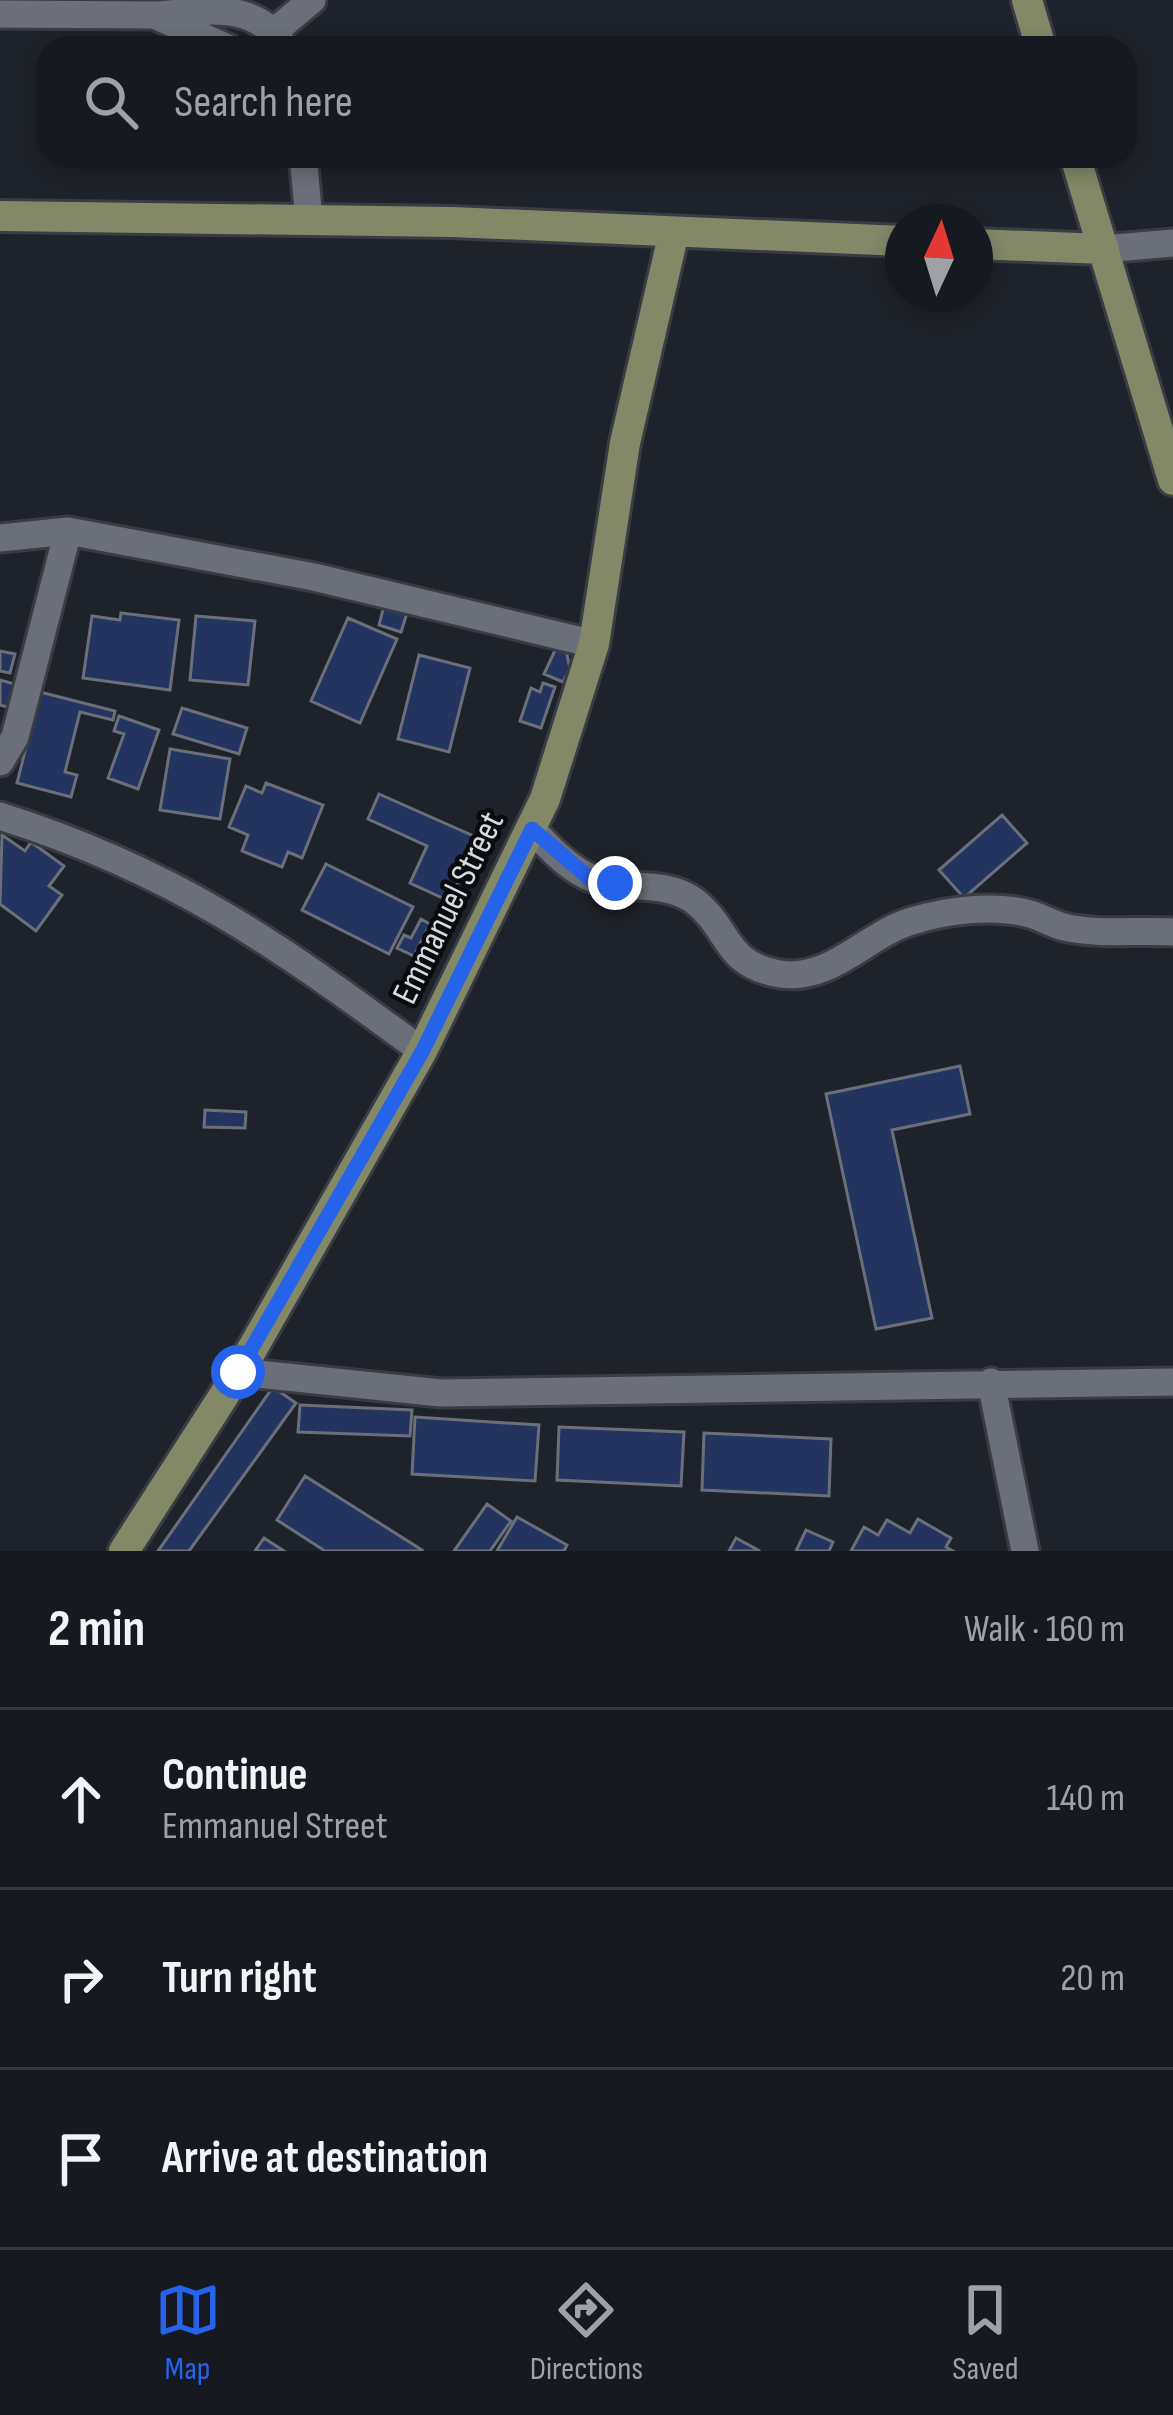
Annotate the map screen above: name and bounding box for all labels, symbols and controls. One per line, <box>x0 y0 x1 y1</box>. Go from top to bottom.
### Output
search box <box>36 36 1137 168</box>
icon: search <box>78 69 144 135</box>
text: Search here <box>174 75 353 130</box>
north arrow <box>885 204 993 312</box>
street label: Emmanuel Street <box>384 805 514 1011</box>
route end <box>588 856 642 910</box>
route start <box>211 1345 265 1399</box>
text: 2 min <box>48 1599 145 1660</box>
text: Walk · 160 m <box>964 1606 1125 1653</box>
text: Continue <box>162 1748 308 1803</box>
icon: ahead <box>48 1766 114 1832</box>
text: 140 m <box>1046 1775 1125 1822</box>
text: Emmanuel Street <box>162 1803 388 1850</box>
icon: right <box>48 1946 114 2012</box>
text: Turn right <box>162 1951 317 2006</box>
text: 20 m <box>1060 1955 1125 2002</box>
icon: arrive <box>48 2126 114 2192</box>
text: Arrive at destination <box>162 2131 488 2186</box>
tab: Map <box>155 2277 221 2389</box>
tab: Directions <box>530 2277 643 2389</box>
tab: Saved <box>952 2277 1018 2389</box>

